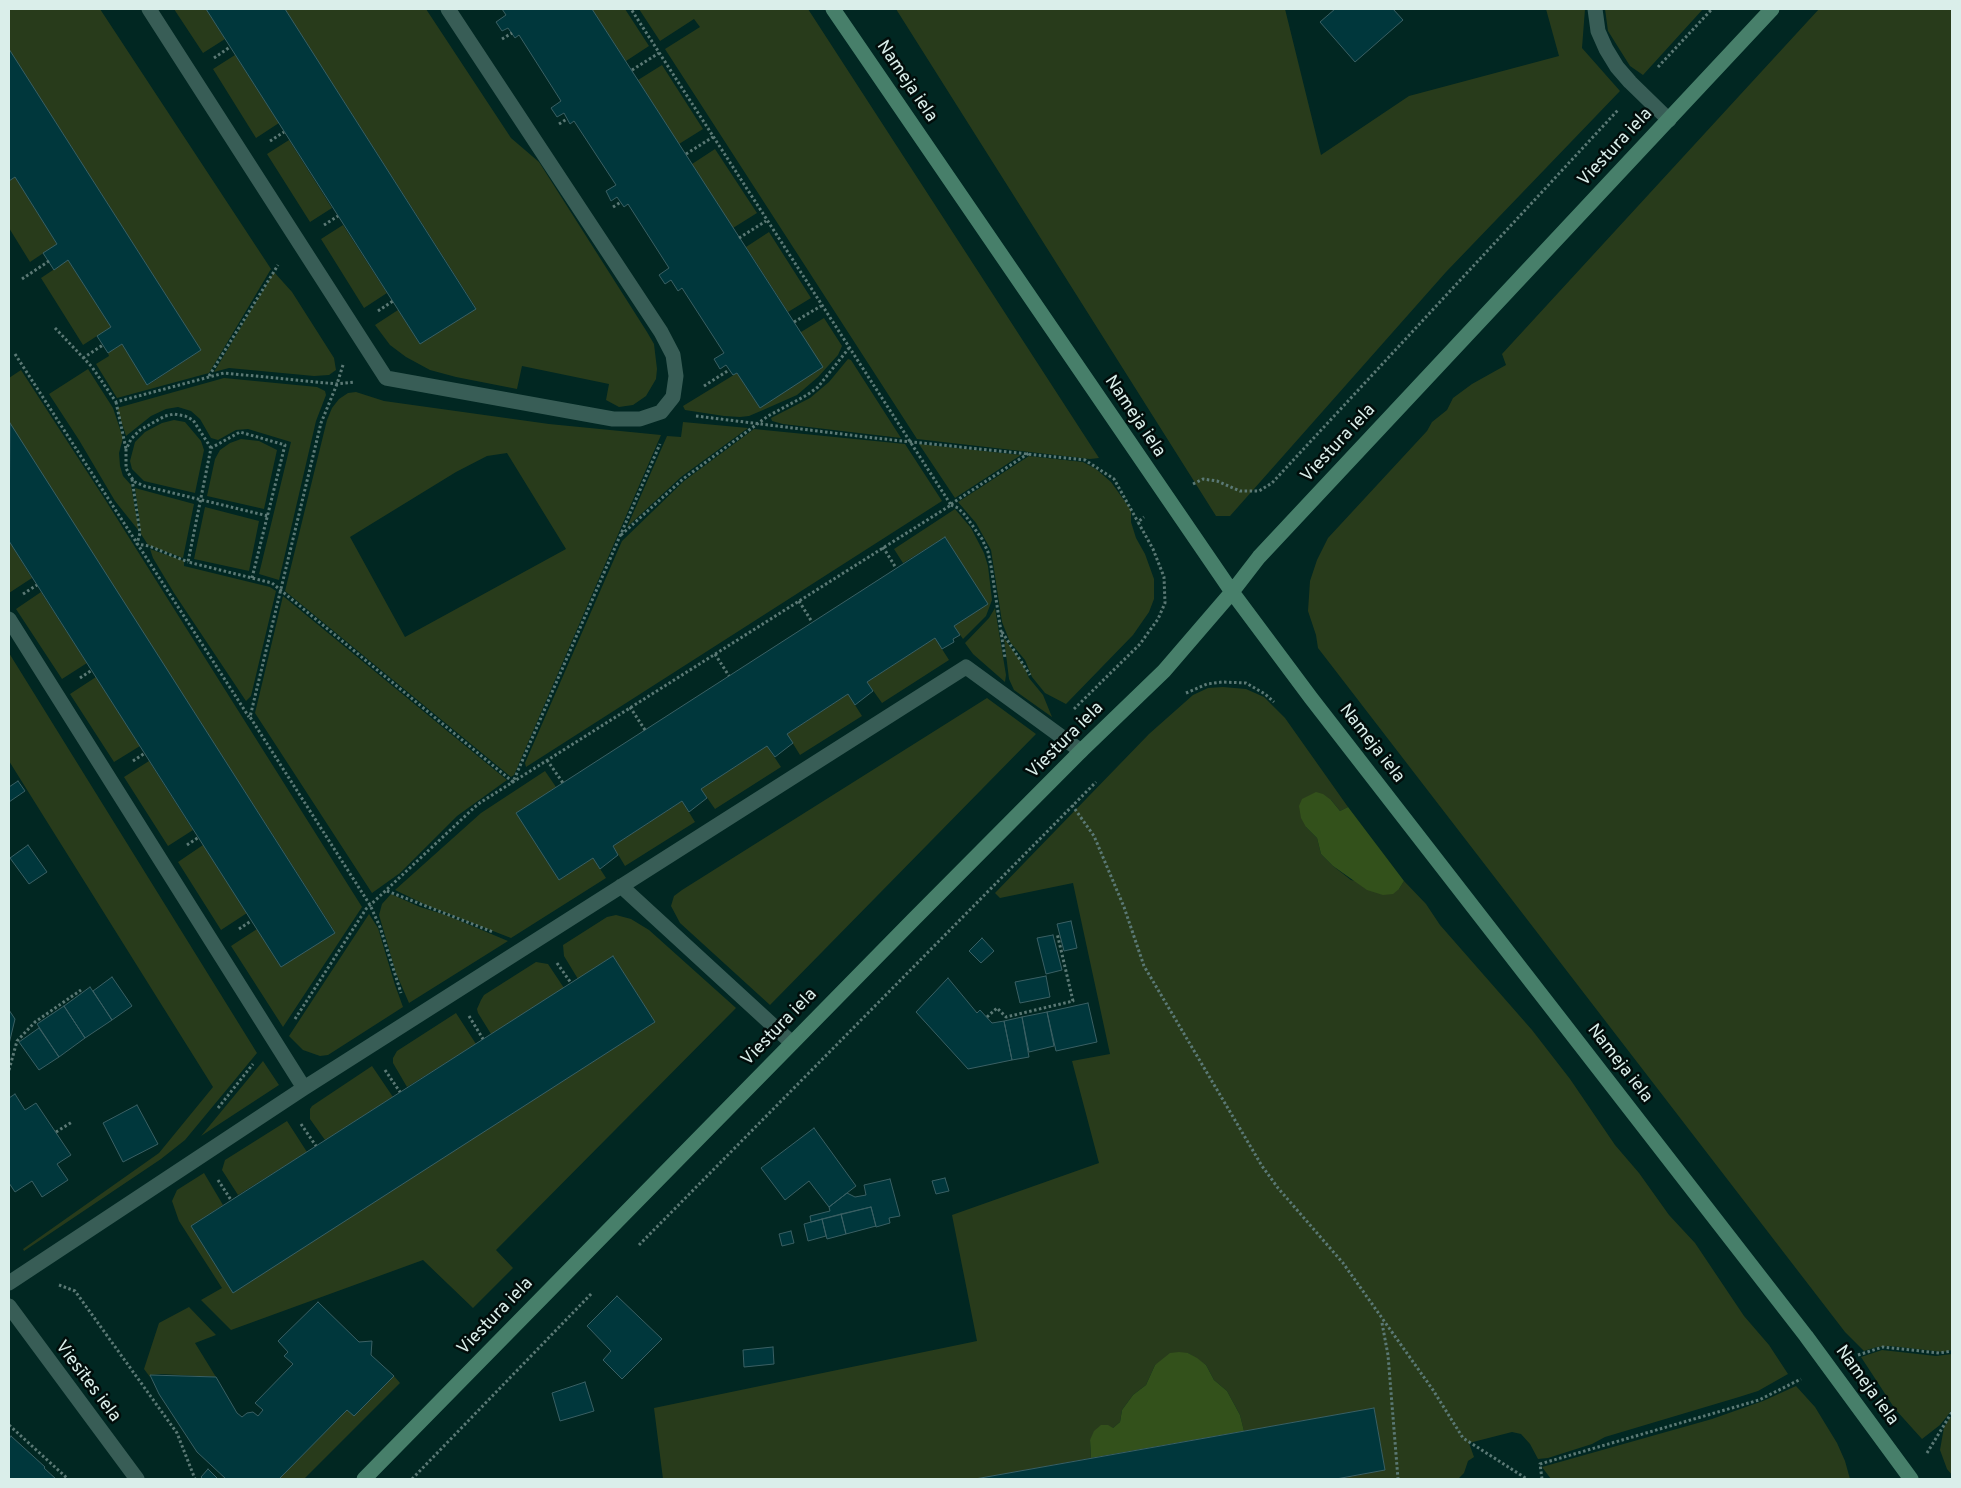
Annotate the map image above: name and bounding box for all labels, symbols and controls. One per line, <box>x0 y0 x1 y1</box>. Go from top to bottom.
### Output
street label: Nameja iela <box>871 37 941 127</box>
street label: Viestura iela <box>1574 104 1658 192</box>
street label: Nameja iela <box>1099 372 1169 462</box>
street label: Viestura iela <box>1297 400 1381 488</box>
street label: Viestura iela <box>1023 698 1109 784</box>
street label: Nameja iela <box>1334 700 1408 788</box>
street label: Viestura iela <box>738 985 822 1071</box>
street label: Nameja iela <box>1582 1020 1656 1108</box>
street label: Viestura iela <box>454 1274 538 1360</box>
street label: Viesītes iela <box>49 1337 125 1427</box>
street label: Nameja iela <box>1830 1342 1902 1430</box>

